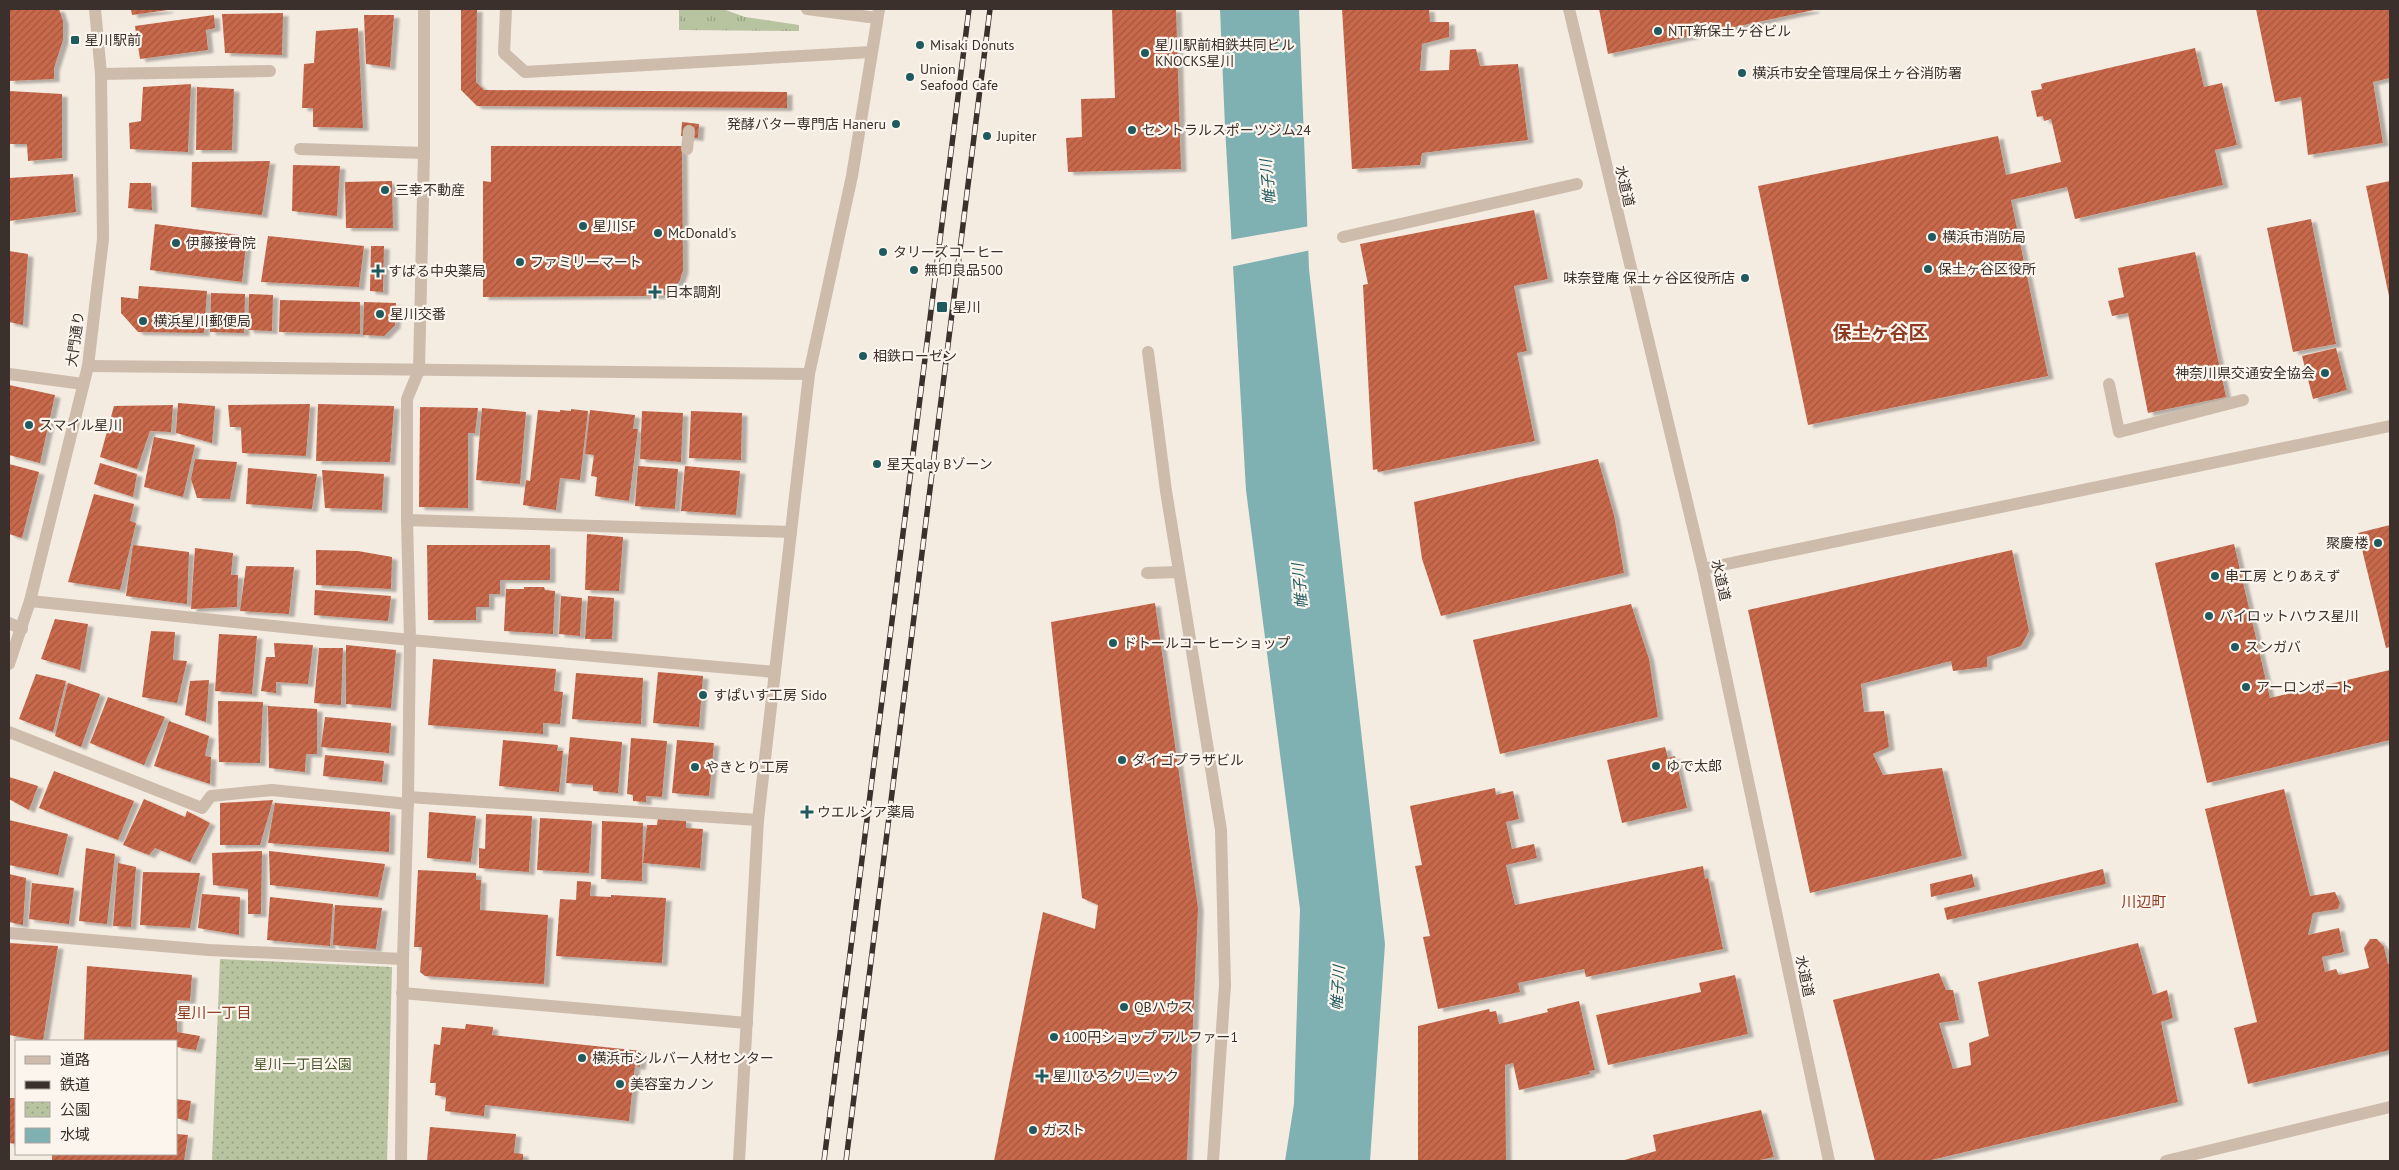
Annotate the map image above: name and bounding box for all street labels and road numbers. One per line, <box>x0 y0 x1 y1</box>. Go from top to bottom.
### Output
street label: 水道道 <box>1612 164 1638 208</box>
street label: 大門通り <box>62 310 88 368</box>
street label: 水道道 <box>1708 558 1734 602</box>
street label: 水道道 <box>1792 954 1818 998</box>

